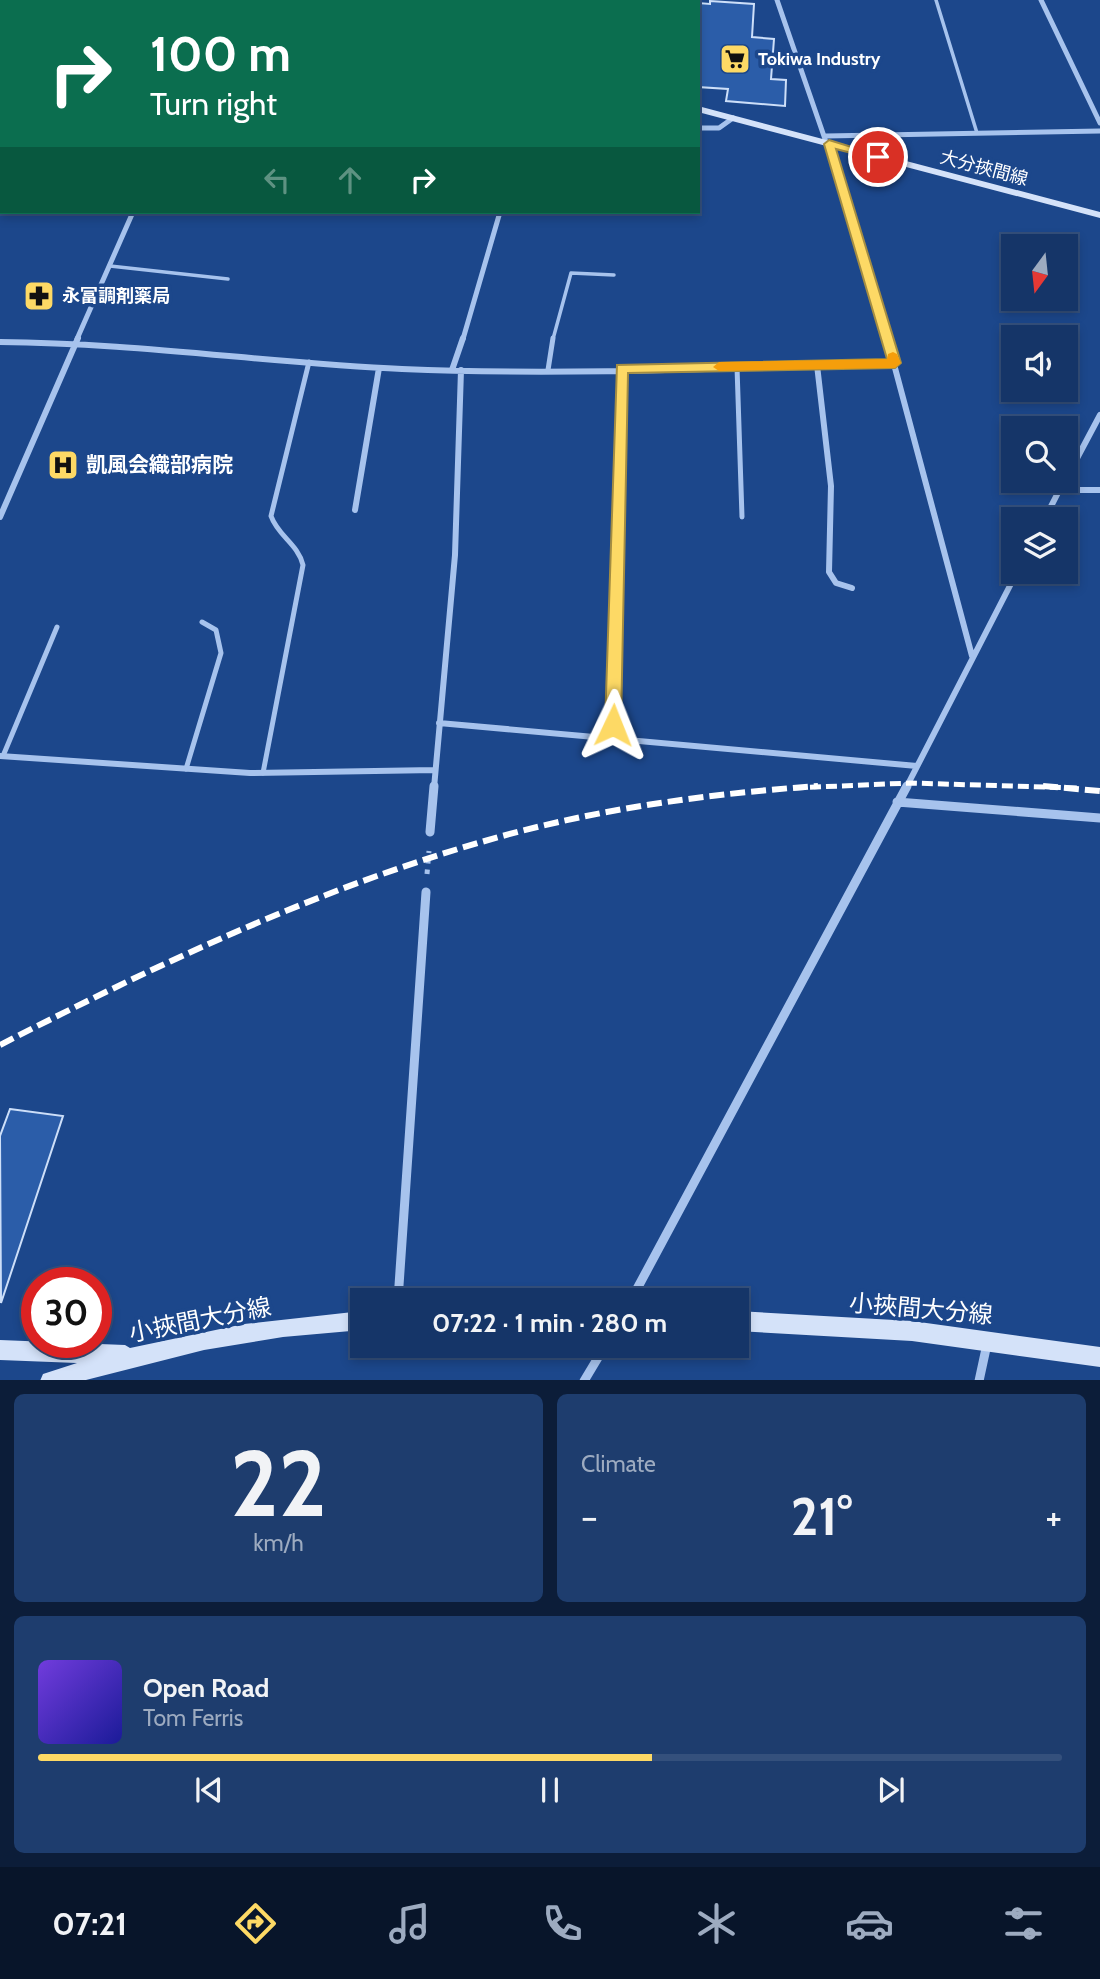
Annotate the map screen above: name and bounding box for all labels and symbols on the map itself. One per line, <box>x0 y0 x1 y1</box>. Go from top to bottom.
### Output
supermarket icon: Tokiwa Industry <box>718 42 752 76</box>
place label: Tokiwa Industry <box>758 48 881 70</box>
pin <box>848 127 908 187</box>
street label: 大分挾間線 <box>938 146 1030 190</box>
north arrow <box>1001 234 1078 312</box>
pharmacy icon: 永富調剤薬局 <box>22 279 56 313</box>
place label: 永富調剤薬局 <box>62 285 170 307</box>
hospital icon: 凱風会織部病院 <box>46 448 80 482</box>
place label: 凱風会織部病院 <box>86 452 233 477</box>
position arrow <box>576 688 650 762</box>
speed limit sign: 30 <box>21 1267 112 1358</box>
street label: 小挾間大分線 <box>848 1288 994 1329</box>
street label: 小挾間大分線 <box>126 1292 273 1347</box>

